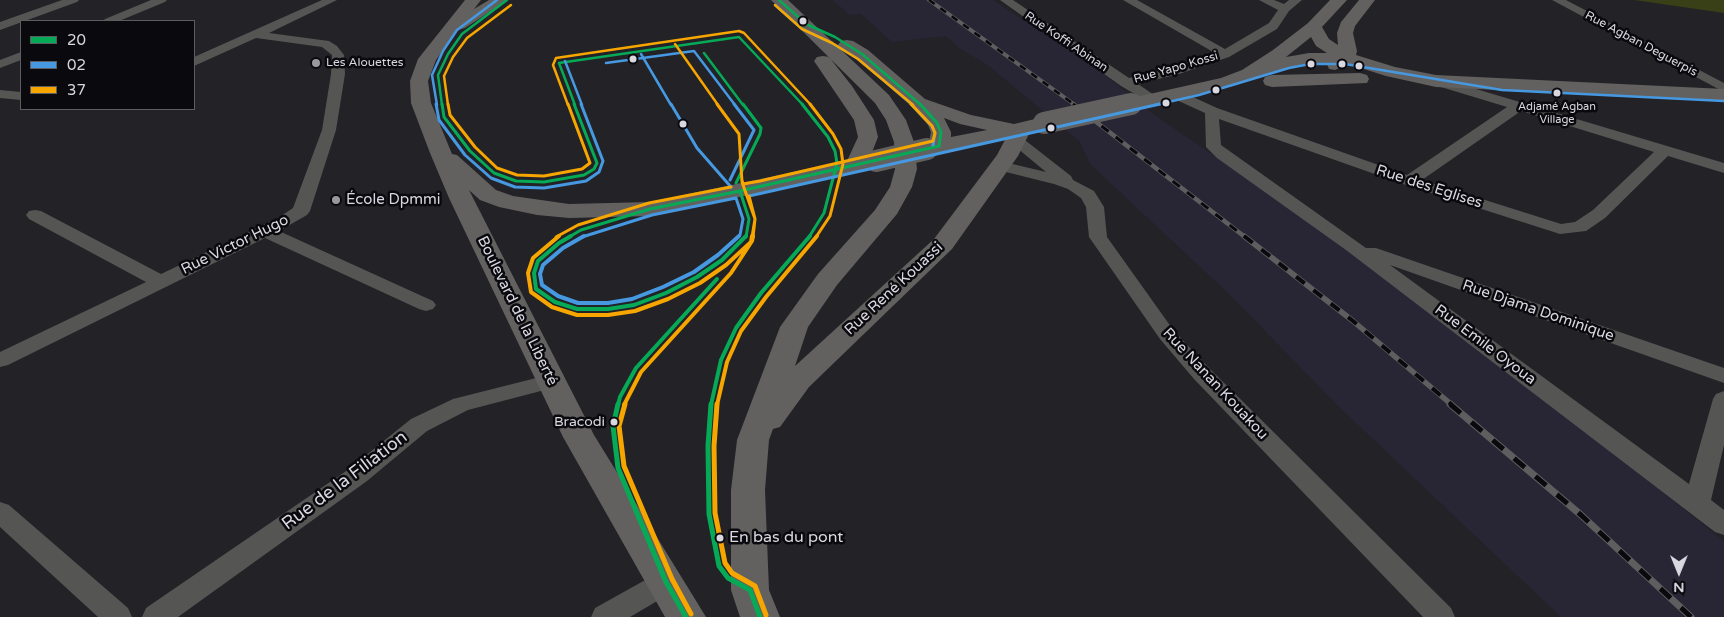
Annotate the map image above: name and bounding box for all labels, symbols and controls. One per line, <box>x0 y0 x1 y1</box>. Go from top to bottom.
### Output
street label: Rue Agban Deguerpis <box>1582 8 1700 80</box>
street label: Rue Koffi Abinan <box>1022 9 1110 75</box>
unlabelled marker <box>798 16 808 26</box>
legend <box>20 20 195 110</box>
text: 20 <box>67 31 86 49</box>
street label: Rue Yapo Kossi <box>1132 49 1220 87</box>
unlabelled marker <box>628 54 638 64</box>
text: 02 <box>67 56 86 74</box>
place label: Les Alouettes <box>326 56 403 70</box>
marker: Les Alouettes <box>310 57 322 69</box>
unlabelled marker <box>1306 59 1316 69</box>
unlabelled marker <box>1337 59 1347 69</box>
unlabelled marker <box>1354 61 1364 71</box>
text: 37 <box>67 81 86 99</box>
unlabelled marker <box>1211 85 1221 95</box>
marker: Adjamé Agban Village <box>1552 88 1562 98</box>
unlabelled marker <box>1161 98 1171 108</box>
place label: Adjamé Agban Village <box>1518 100 1596 126</box>
unlabelled marker <box>678 119 688 129</box>
unlabelled marker <box>1046 123 1056 133</box>
street label: Rue des Eglises <box>1374 161 1484 213</box>
place label: École Dpmmi <box>346 191 440 209</box>
marker: École Dpmmi <box>330 194 342 206</box>
street label: Rue Victor Hugo <box>178 211 292 279</box>
street label: Boulevard de la Liberté <box>473 233 561 389</box>
street label: Rue René Kouassi <box>841 239 947 339</box>
street label: Rue Djama Dominique <box>1460 277 1616 345</box>
street label: Rue Emile Oyoua <box>1431 301 1539 389</box>
street label: Rue Nanan Kouakou <box>1159 324 1271 444</box>
place label: Bracodi <box>554 414 605 430</box>
marker: Bracodi <box>609 417 619 427</box>
street label: Rue de la Filiation <box>278 427 412 535</box>
place label: En bas du pont <box>729 528 843 548</box>
marker: En bas du pont <box>715 533 725 543</box>
north arrow <box>1654 547 1704 597</box>
text: N <box>1673 579 1685 596</box>

